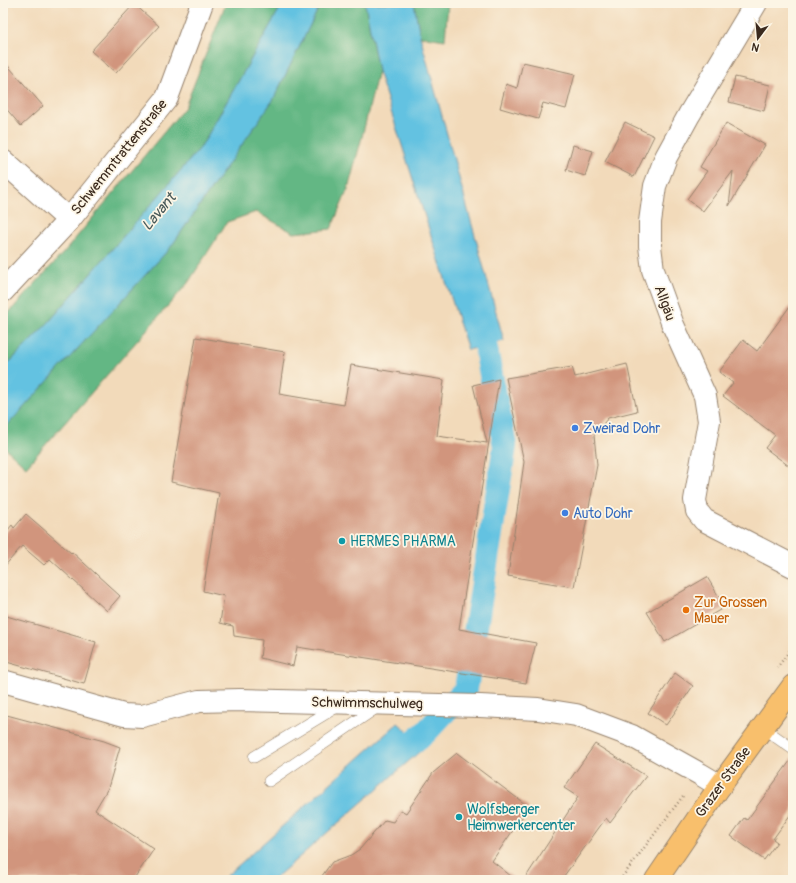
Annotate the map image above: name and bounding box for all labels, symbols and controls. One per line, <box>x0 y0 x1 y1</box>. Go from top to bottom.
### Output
north arrow <box>738 18 778 58</box>
text: N <box>749 40 761 54</box>
street label: Schwemmtrattenstraße <box>67 96 171 218</box>
water label: Lavant <box>138 188 181 235</box>
street label: Allgäu <box>651 283 679 323</box>
place label: Zweirad Dohr <box>583 420 660 437</box>
marker: Zweirad Dohr <box>570 423 580 433</box>
place label: Auto Dohr <box>573 505 633 522</box>
marker: Auto Dohr <box>560 508 570 518</box>
place label: HERMES PHARMA <box>350 533 456 550</box>
marker: HERMES PHARMA <box>337 536 347 546</box>
place label: Zur Grossen Mauer <box>694 594 767 627</box>
marker: Zur Grossen Mauer <box>681 605 691 615</box>
street label: Schwimmschulweg <box>311 694 423 712</box>
street label: Grazer Straße <box>692 743 754 821</box>
place label: Wolfsberger Heimwerkercenter <box>467 801 575 834</box>
marker: Wolfsberger Heimwerkercenter <box>454 812 464 822</box>

